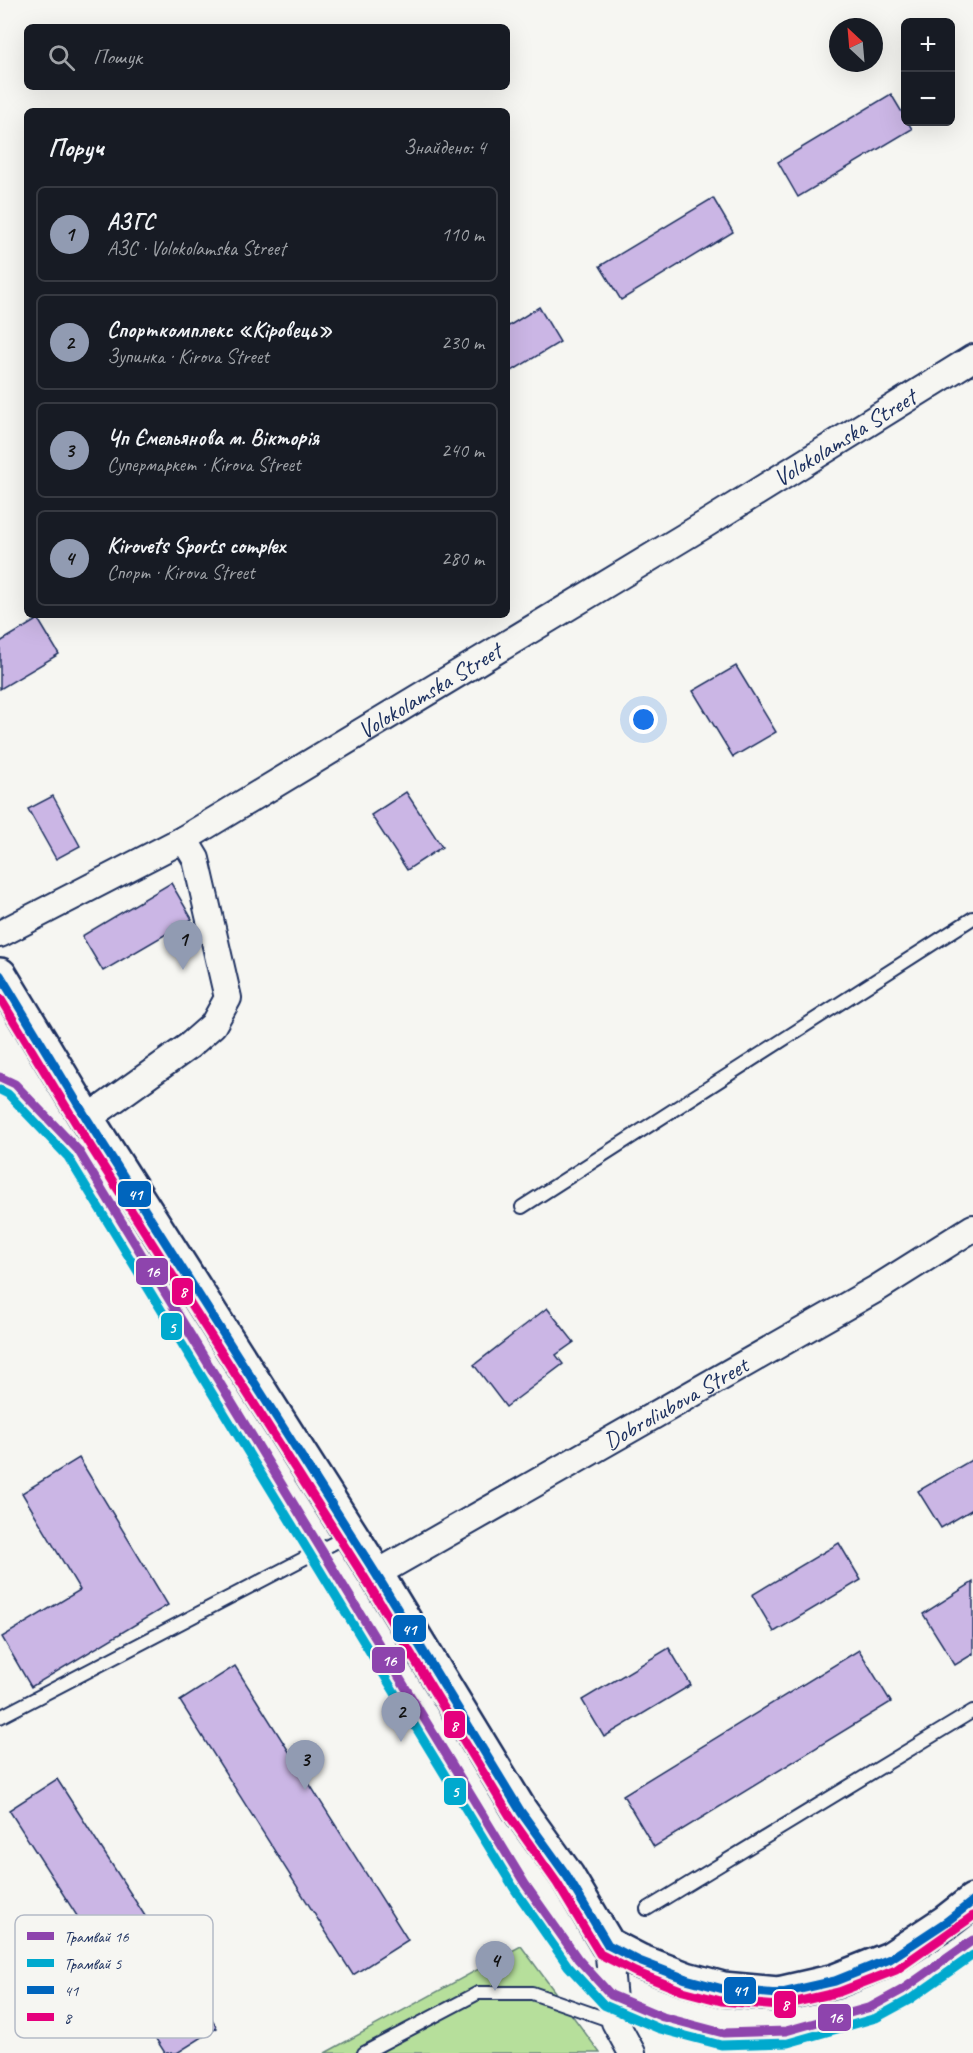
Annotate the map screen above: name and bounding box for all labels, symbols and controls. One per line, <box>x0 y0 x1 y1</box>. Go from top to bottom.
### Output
north arrow <box>829 18 883 72</box>
map controls <box>901 18 955 126</box>
button: + <box>901 18 955 72</box>
search box <box>24 24 510 90</box>
icon: search <box>45 41 78 74</box>
text: Пошук <box>93 43 142 71</box>
button: − <box>901 72 955 126</box>
text: Поруч <box>48 131 104 164</box>
text: Знайдено: 4 <box>404 135 486 160</box>
text: АЗГС <box>107 208 155 236</box>
text: 1 <box>65 222 74 247</box>
text: 110 m <box>441 222 484 247</box>
text: АЗС · Volokolamska Street <box>107 236 286 261</box>
text: Спорткомплекс «Кіровець» <box>107 316 332 344</box>
text: 2 <box>65 330 74 355</box>
text: 230 m <box>441 330 484 355</box>
text: Зупинка · Kirova Street <box>107 344 269 369</box>
street label: Volokolamska Street <box>768 381 924 493</box>
text: Чп Ємельянова м. Вікторія <box>107 424 319 452</box>
text: 3 <box>65 438 74 463</box>
text: 240 m <box>441 438 484 463</box>
text: Супермаркет · Kirova Street <box>107 452 301 477</box>
text: Kirovets Sports complex <box>107 532 285 560</box>
text: 4 <box>65 546 74 571</box>
text: 280 m <box>441 546 484 571</box>
text: Спорт · Kirova Street <box>107 560 255 585</box>
street label: Volokolamska Street <box>352 634 509 745</box>
your location <box>629 705 658 734</box>
pin: 1 <box>164 920 202 970</box>
line badge: 41 <box>117 1180 152 1208</box>
text: 41 <box>128 1185 144 1205</box>
line badge: 16 <box>135 1257 169 1286</box>
text: 16 <box>145 1262 161 1282</box>
line badge: 8 <box>171 1277 194 1306</box>
text: 8 <box>179 1282 188 1302</box>
line badge: 5 <box>160 1312 183 1341</box>
text: 5 <box>169 1318 178 1338</box>
street label: Dobroliubova Street <box>598 1349 755 1456</box>
line badge: 41 <box>392 1614 427 1643</box>
text: 41 <box>402 1620 418 1640</box>
line badge: 16 <box>371 1646 406 1674</box>
text: 16 <box>382 1651 398 1671</box>
pin: 2 <box>382 1692 420 1742</box>
line badge: 8 <box>443 1710 466 1739</box>
text: 8 <box>450 1716 459 1736</box>
pin: 3 <box>286 1740 324 1790</box>
line badge: 5 <box>443 1777 467 1806</box>
text: 5 <box>452 1782 461 1802</box>
legend <box>15 1915 213 2038</box>
text: Трамвай 16 <box>64 1927 129 1947</box>
pin: 4 <box>476 1942 514 1991</box>
text: Трамвай 5 <box>64 1954 122 1974</box>
line badge: 41 <box>723 1976 757 2005</box>
text: 41 <box>64 1981 79 2001</box>
text: 41 <box>733 1981 749 2001</box>
line badge: 8 <box>773 1990 797 2019</box>
text: 8 <box>781 1995 790 2015</box>
line badge: 16 <box>817 2003 852 2032</box>
text: 8 <box>64 2008 73 2028</box>
text: 16 <box>828 2008 844 2028</box>

